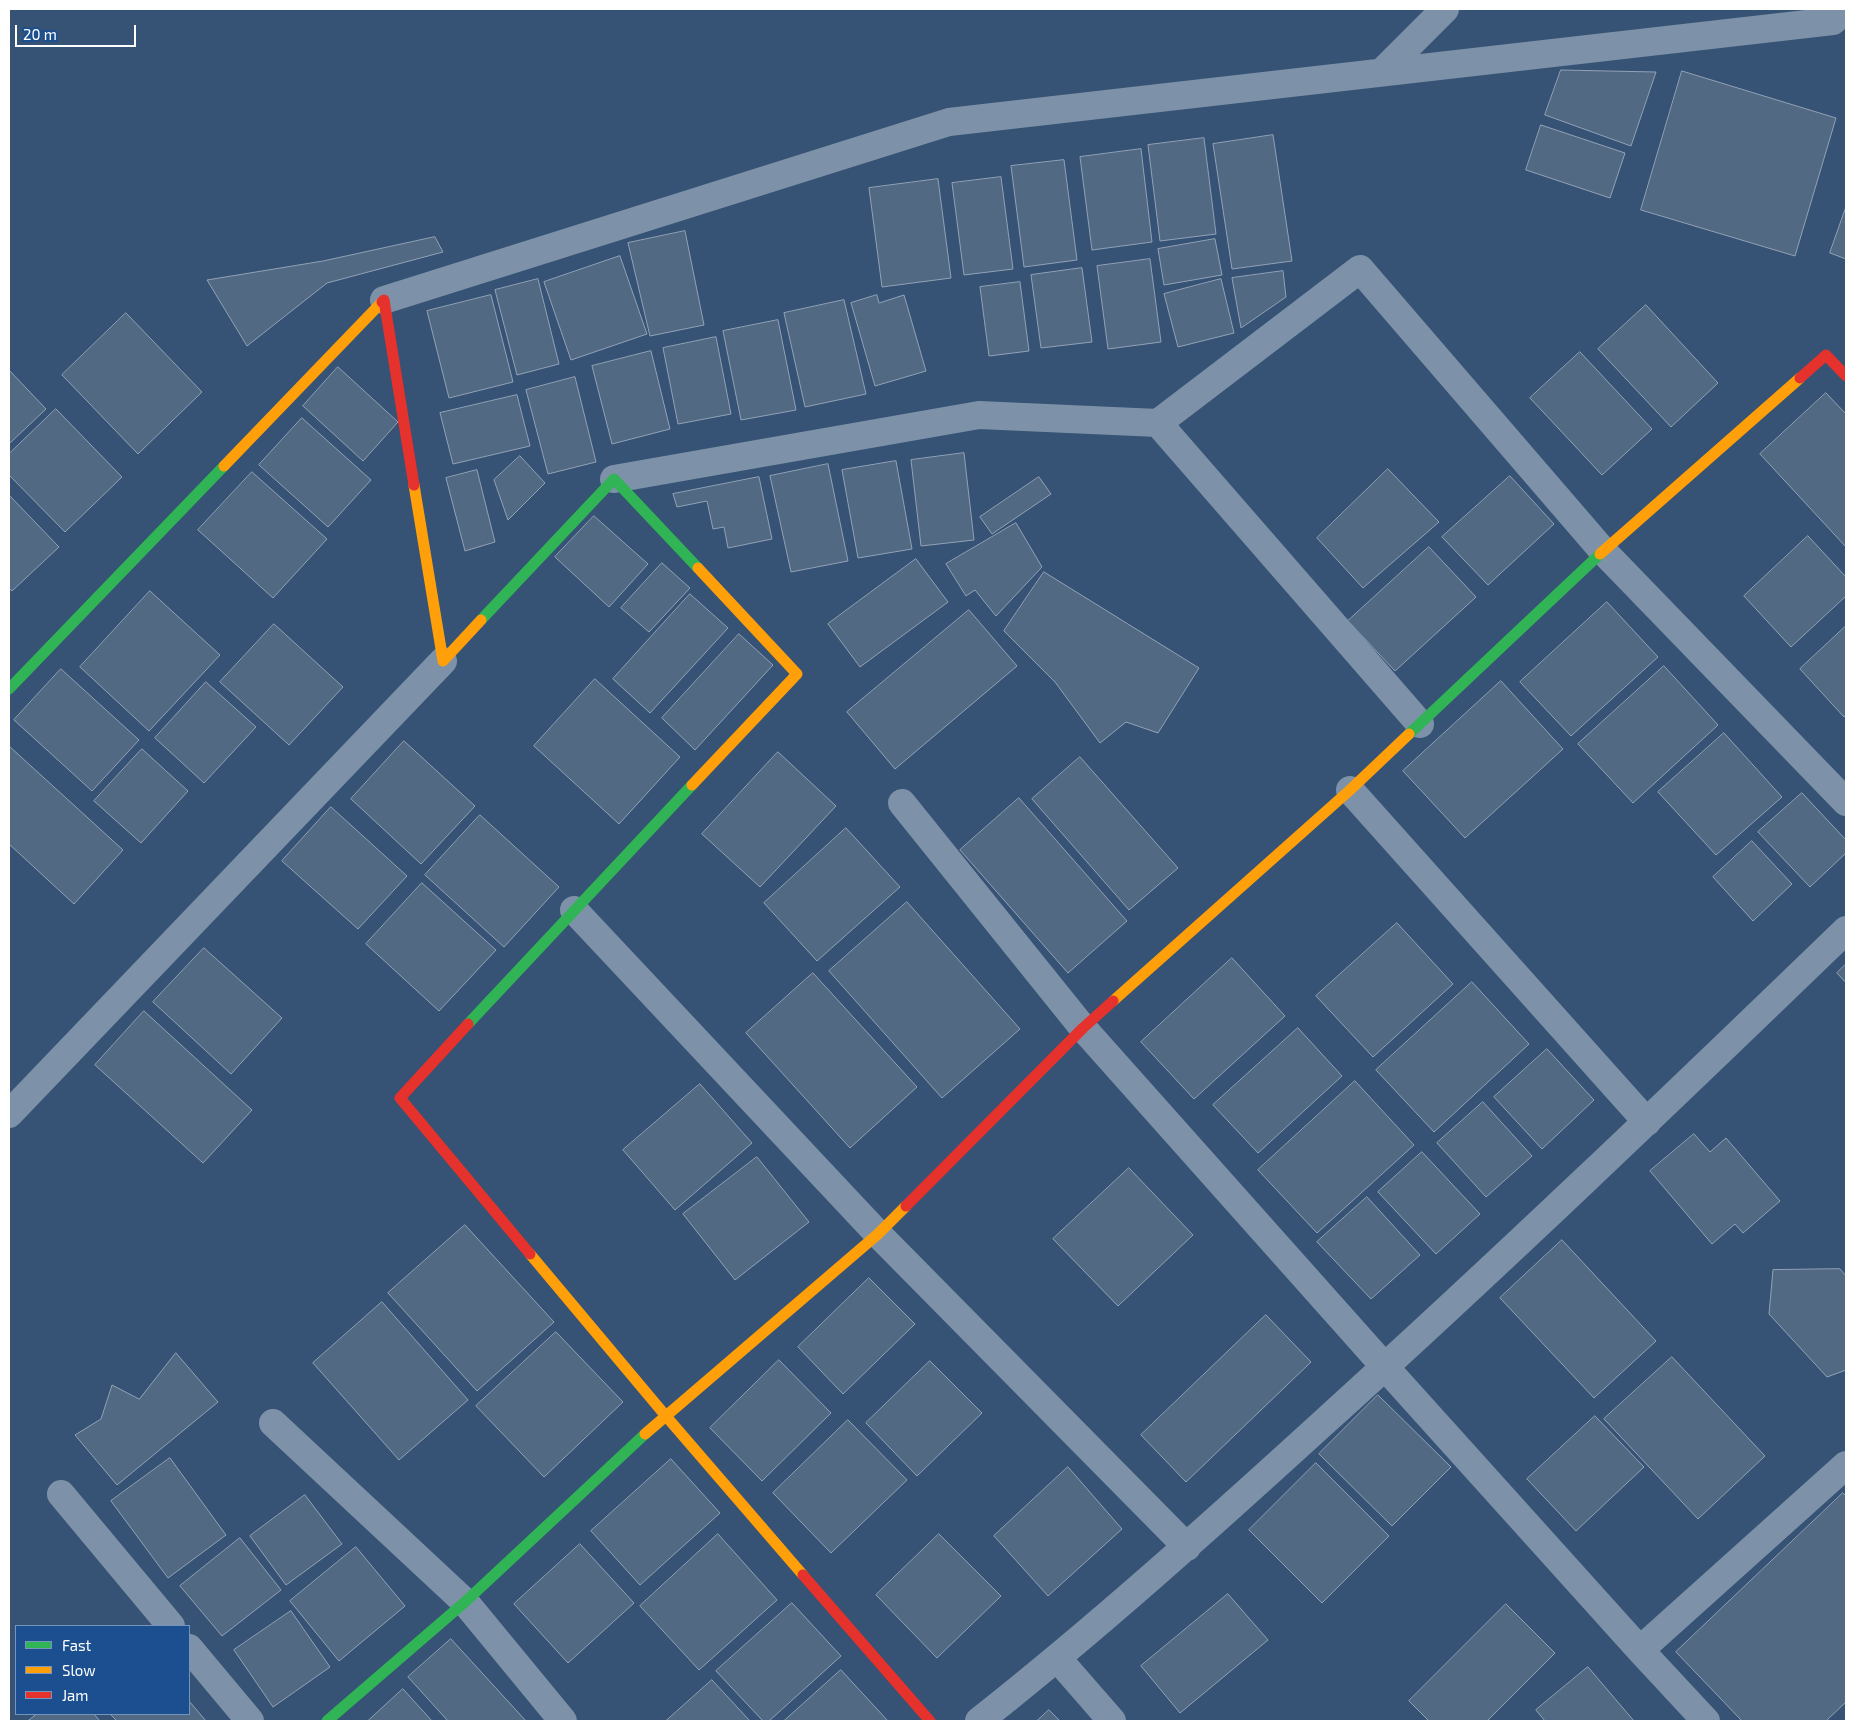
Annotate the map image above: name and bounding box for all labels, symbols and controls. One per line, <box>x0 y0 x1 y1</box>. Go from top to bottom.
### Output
scale bar <box>18 15 139 47</box>
text: 20 m <box>23 25 57 43</box>
legend <box>15 1625 190 1715</box>
text: Fast <box>62 1636 91 1654</box>
text: Slow <box>62 1661 96 1679</box>
text: Jam <box>62 1686 88 1704</box>

